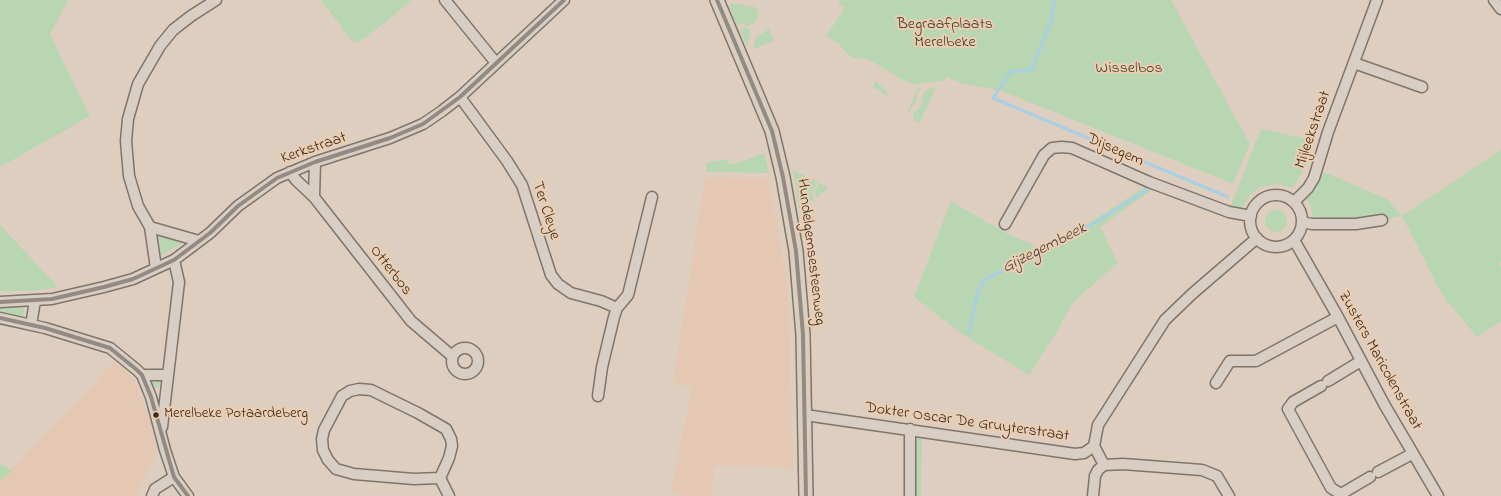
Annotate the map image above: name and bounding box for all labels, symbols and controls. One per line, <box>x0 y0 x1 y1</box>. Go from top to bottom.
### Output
park label: Begraafplaats Merelbeke <box>897 15 993 53</box>
park label: Wisselbos <box>1095 59 1163 79</box>
street label: Mijleekstraat <box>1292 89 1336 171</box>
street label: Kerkstraat <box>279 129 349 169</box>
street label: Dijsegem <box>1084 130 1146 172</box>
street label: Hundelgemsesteenweg <box>791 177 829 327</box>
street label: Ter Cleye <box>527 180 563 242</box>
water label: Gijzegembeek <box>999 219 1091 279</box>
street label: Otterbos <box>364 242 416 300</box>
street label: Zusters Maricolenstraat <box>1333 288 1425 434</box>
street label: Dokter Oscar De Gruyterstraat <box>864 399 1070 447</box>
place label: Merelbeke Potaardeberg <box>164 406 308 424</box>
marker: Merelbeke Potaardeberg <box>151 410 161 420</box>

